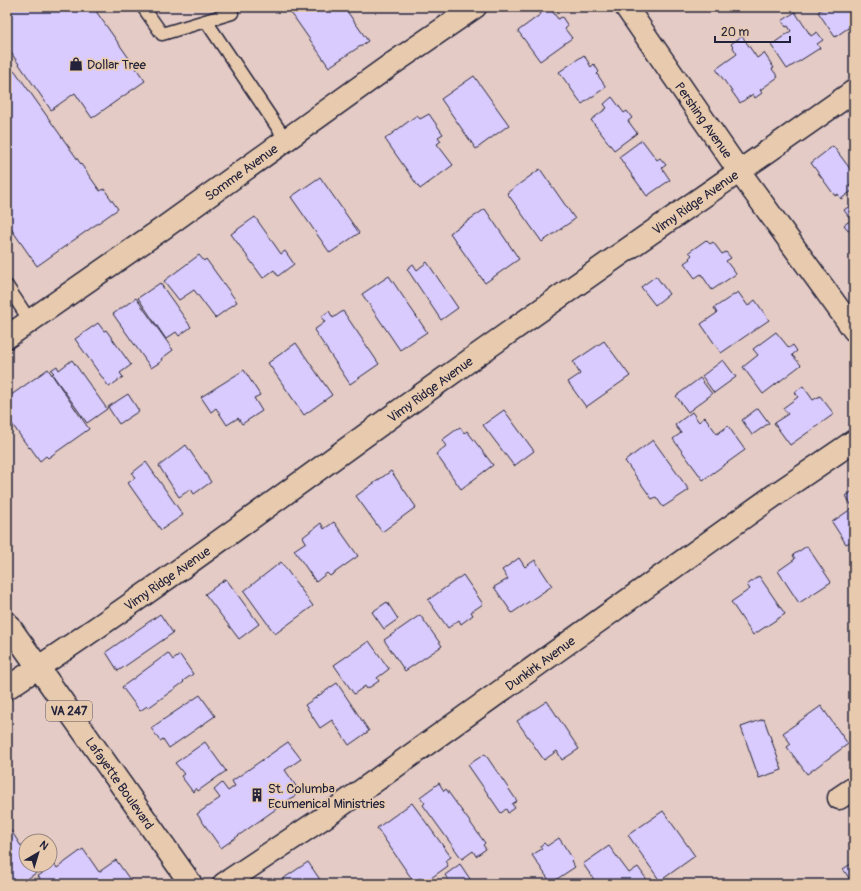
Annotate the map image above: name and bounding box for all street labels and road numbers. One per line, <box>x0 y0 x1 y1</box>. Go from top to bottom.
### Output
street label: Pershing Avenue <box>671 79 736 162</box>
street label: Somme Avenue <box>202 141 282 205</box>
street label: Vimy Ridge Avenue <box>649 167 742 238</box>
street label: Vimy Ridge Avenue <box>385 353 477 426</box>
street label: Vimy Ridge Avenue <box>121 543 214 614</box>
street label: Dunkirk Avenue <box>503 633 579 694</box>
road number: VA 247 <box>46 701 92 721</box>
street label: Lafayette Boulevard <box>81 734 157 833</box>

